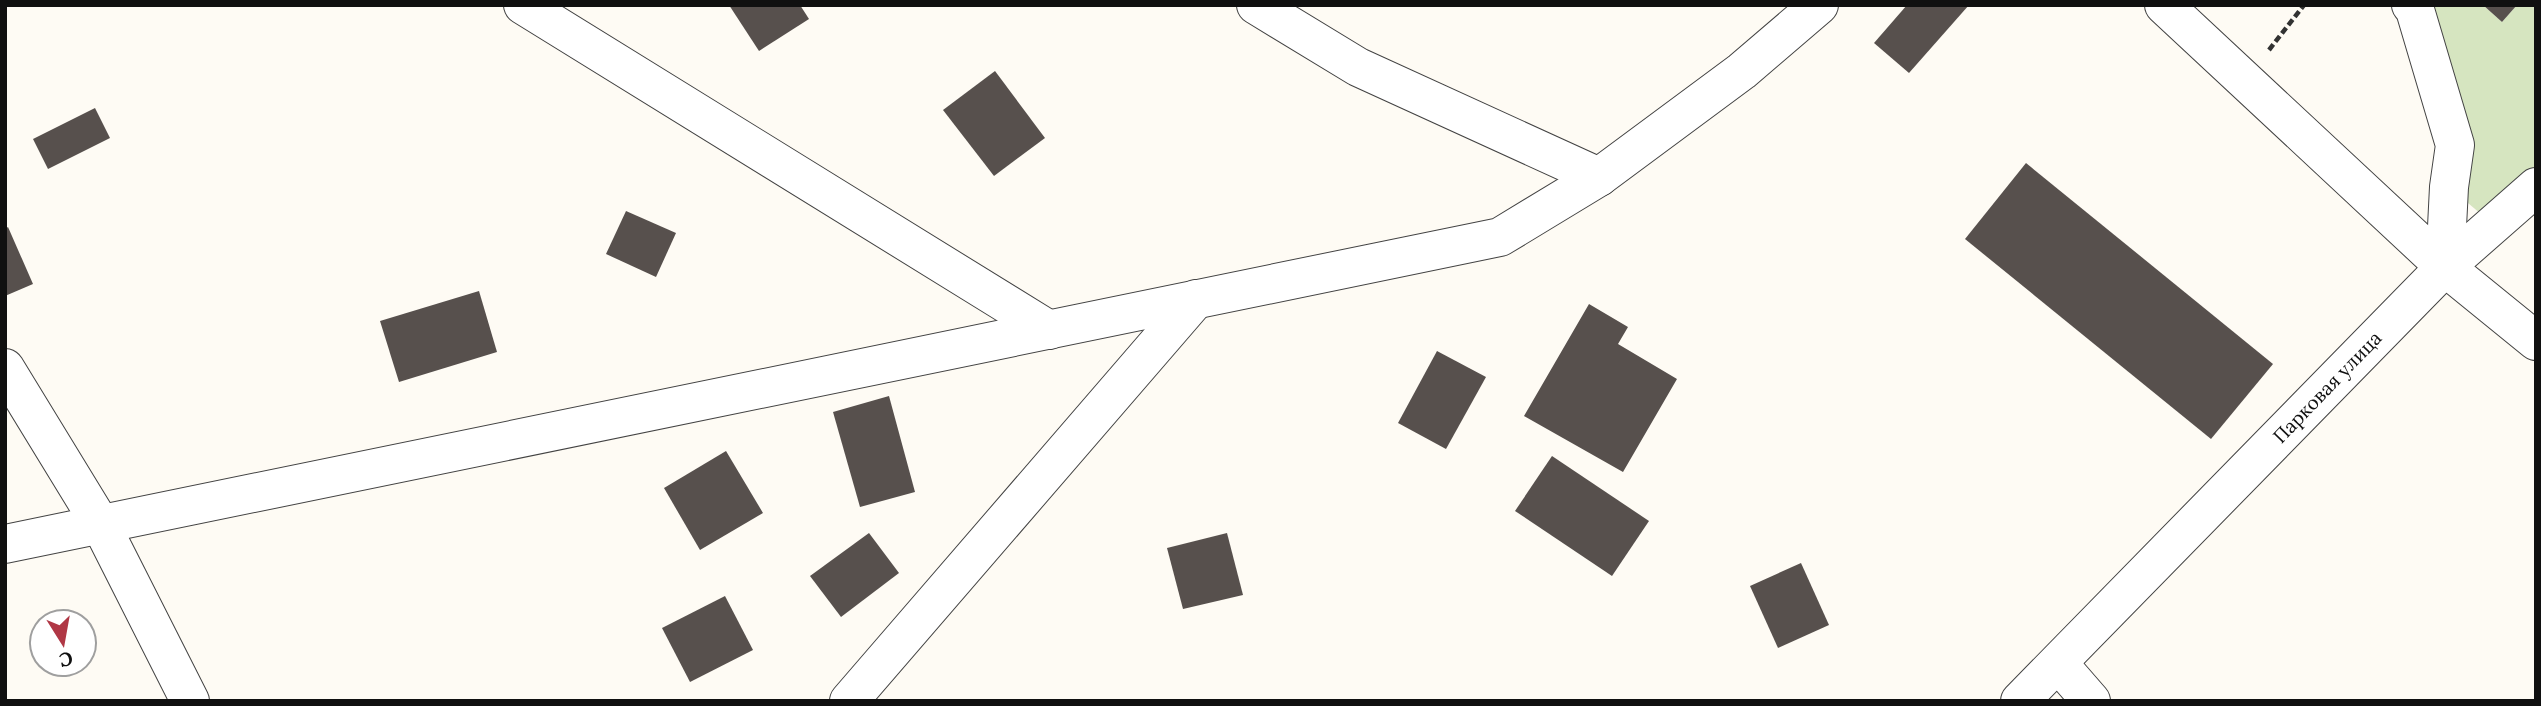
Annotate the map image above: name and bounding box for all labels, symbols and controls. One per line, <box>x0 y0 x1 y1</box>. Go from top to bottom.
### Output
street label: Парковая улица <box>2268 326 2387 448</box>
north arrow <box>28 608 98 678</box>
text: С <box>58 647 75 673</box>

